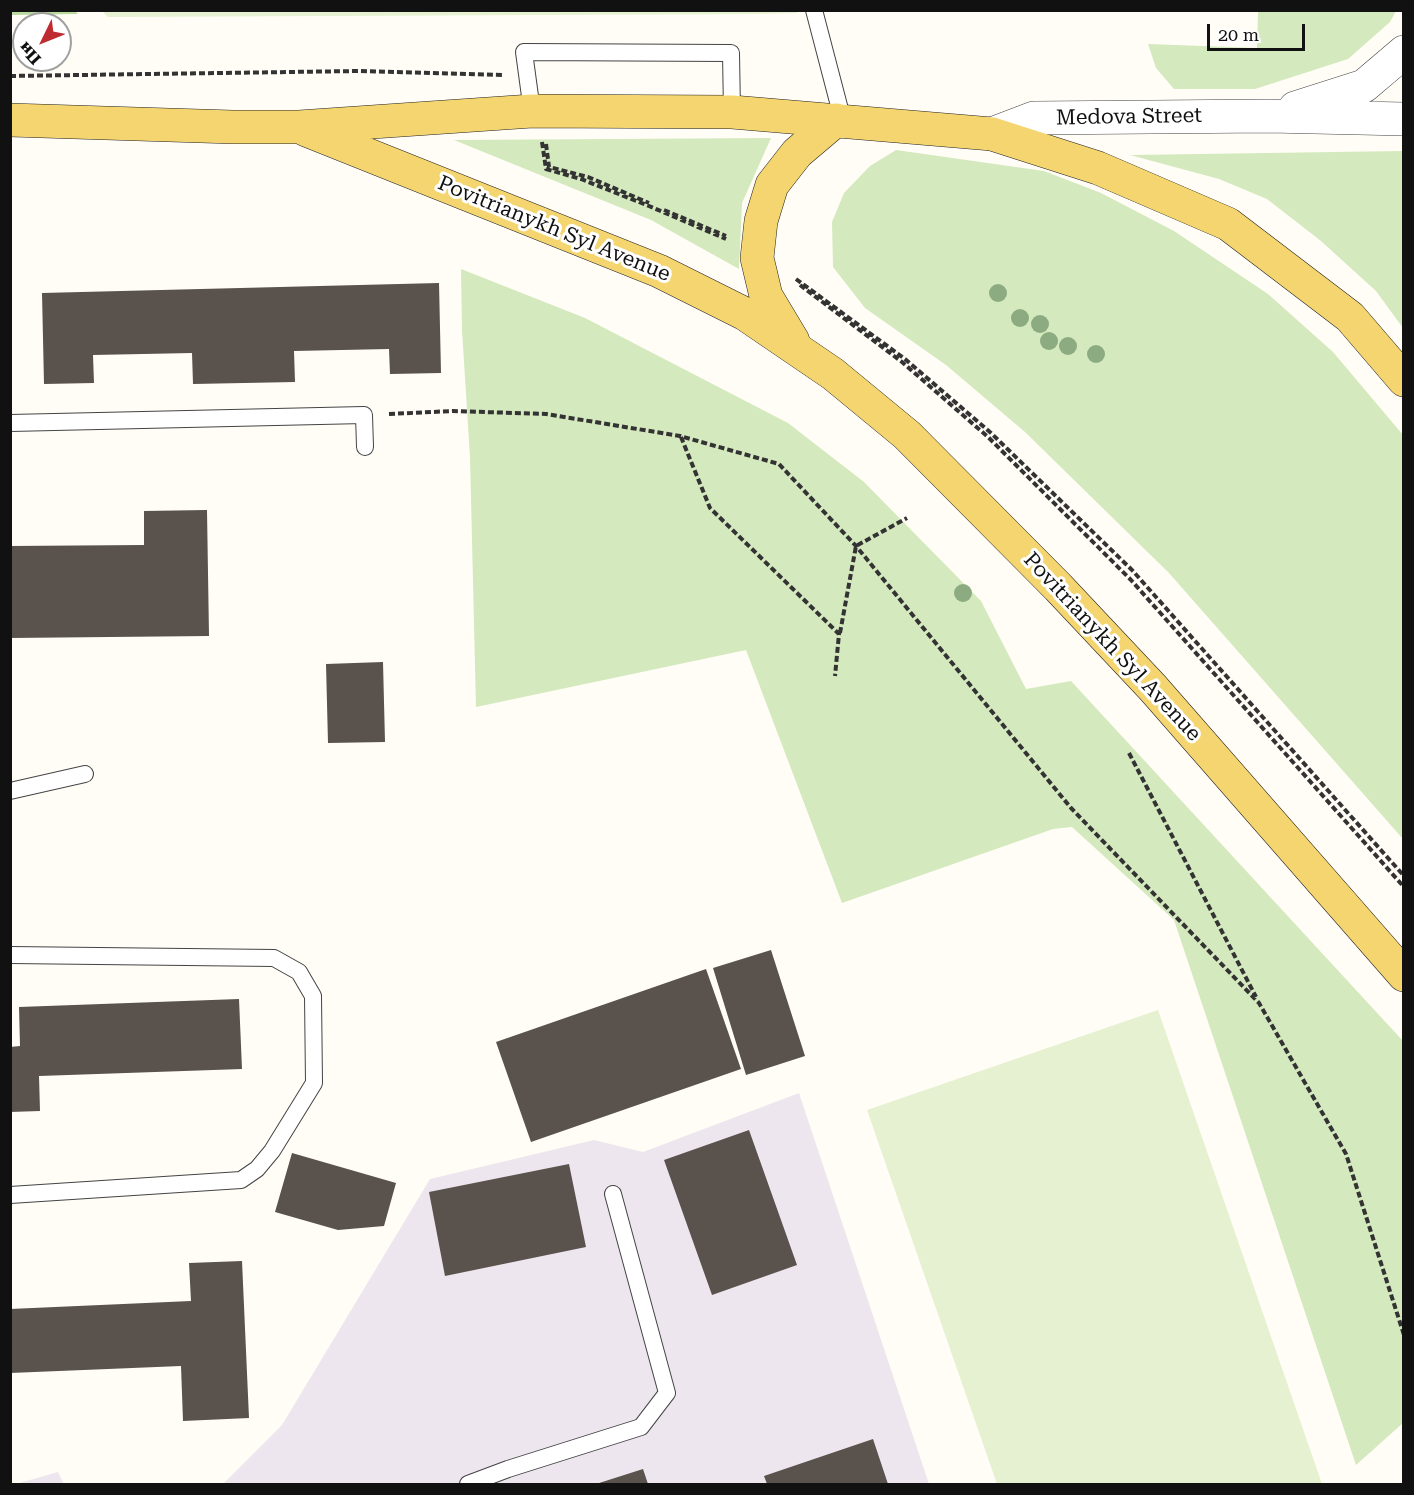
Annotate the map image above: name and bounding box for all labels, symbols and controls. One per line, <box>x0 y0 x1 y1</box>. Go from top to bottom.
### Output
north arrow <box>12 12 72 72</box>
scale bar <box>1210 12 1308 50</box>
text: 20 m <box>1218 24 1259 45</box>
text: Пн <box>15 38 45 68</box>
street label: Medova Street <box>1056 103 1202 131</box>
street label: Povitrianykh Syl Avenue <box>434 171 674 287</box>
street label: Povitrianykh Syl Avenue <box>1018 547 1206 747</box>

